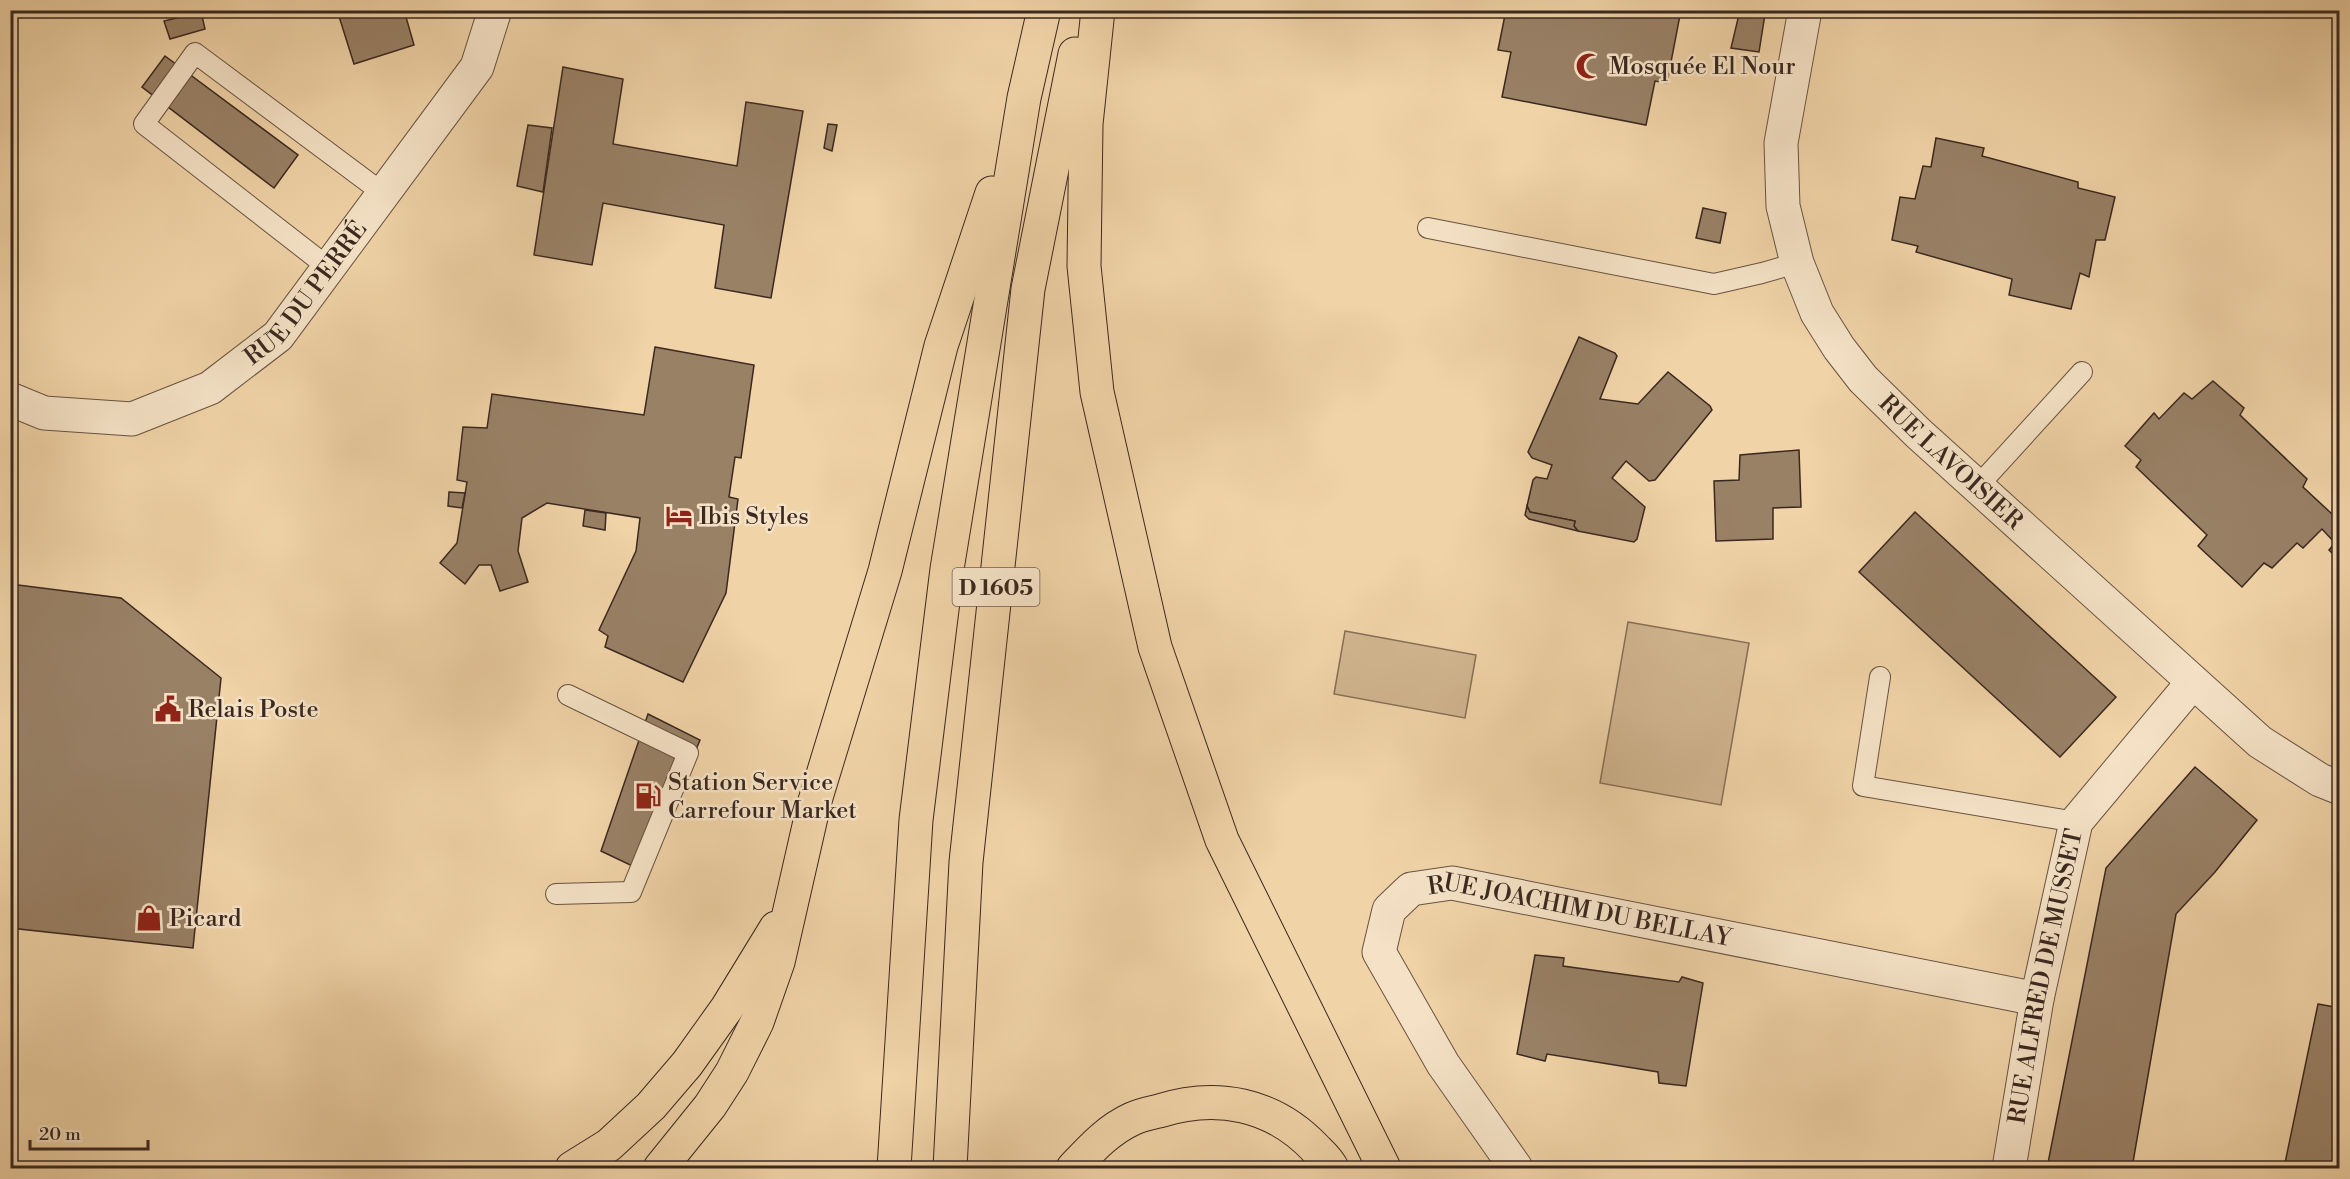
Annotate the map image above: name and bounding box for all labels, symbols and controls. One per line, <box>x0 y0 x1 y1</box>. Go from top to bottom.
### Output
mosque icon: Mosquée El Nour <box>1574 51 1604 81</box>
place label: Mosquée El Nour <box>1609 52 1796 82</box>
street label: RUE DU PERRÉ <box>239 215 374 372</box>
street label: RUE LAVOISIER <box>1872 389 2030 537</box>
hotel icon: Ibis Styles <box>664 501 694 531</box>
place label: Ibis Styles <box>699 502 809 532</box>
road number: D 1605 <box>952 568 1040 606</box>
public building icon: Relais Poste <box>153 694 183 724</box>
place label: Relais Poste <box>188 695 319 725</box>
place label: Station Service Carrefour Market <box>668 768 857 826</box>
fuel station icon: Station Service Carrefour Market <box>633 781 663 811</box>
street label: RUE ALFRED DE MUSSET <box>2003 826 2090 1126</box>
street label: RUE JOACHIM DU BELLAY <box>1426 868 1735 954</box>
shop icon: Picard <box>134 903 164 933</box>
place label: Picard <box>169 904 242 934</box>
scale bar <box>30 1113 148 1151</box>
text: 20 m <box>39 1123 81 1146</box>

